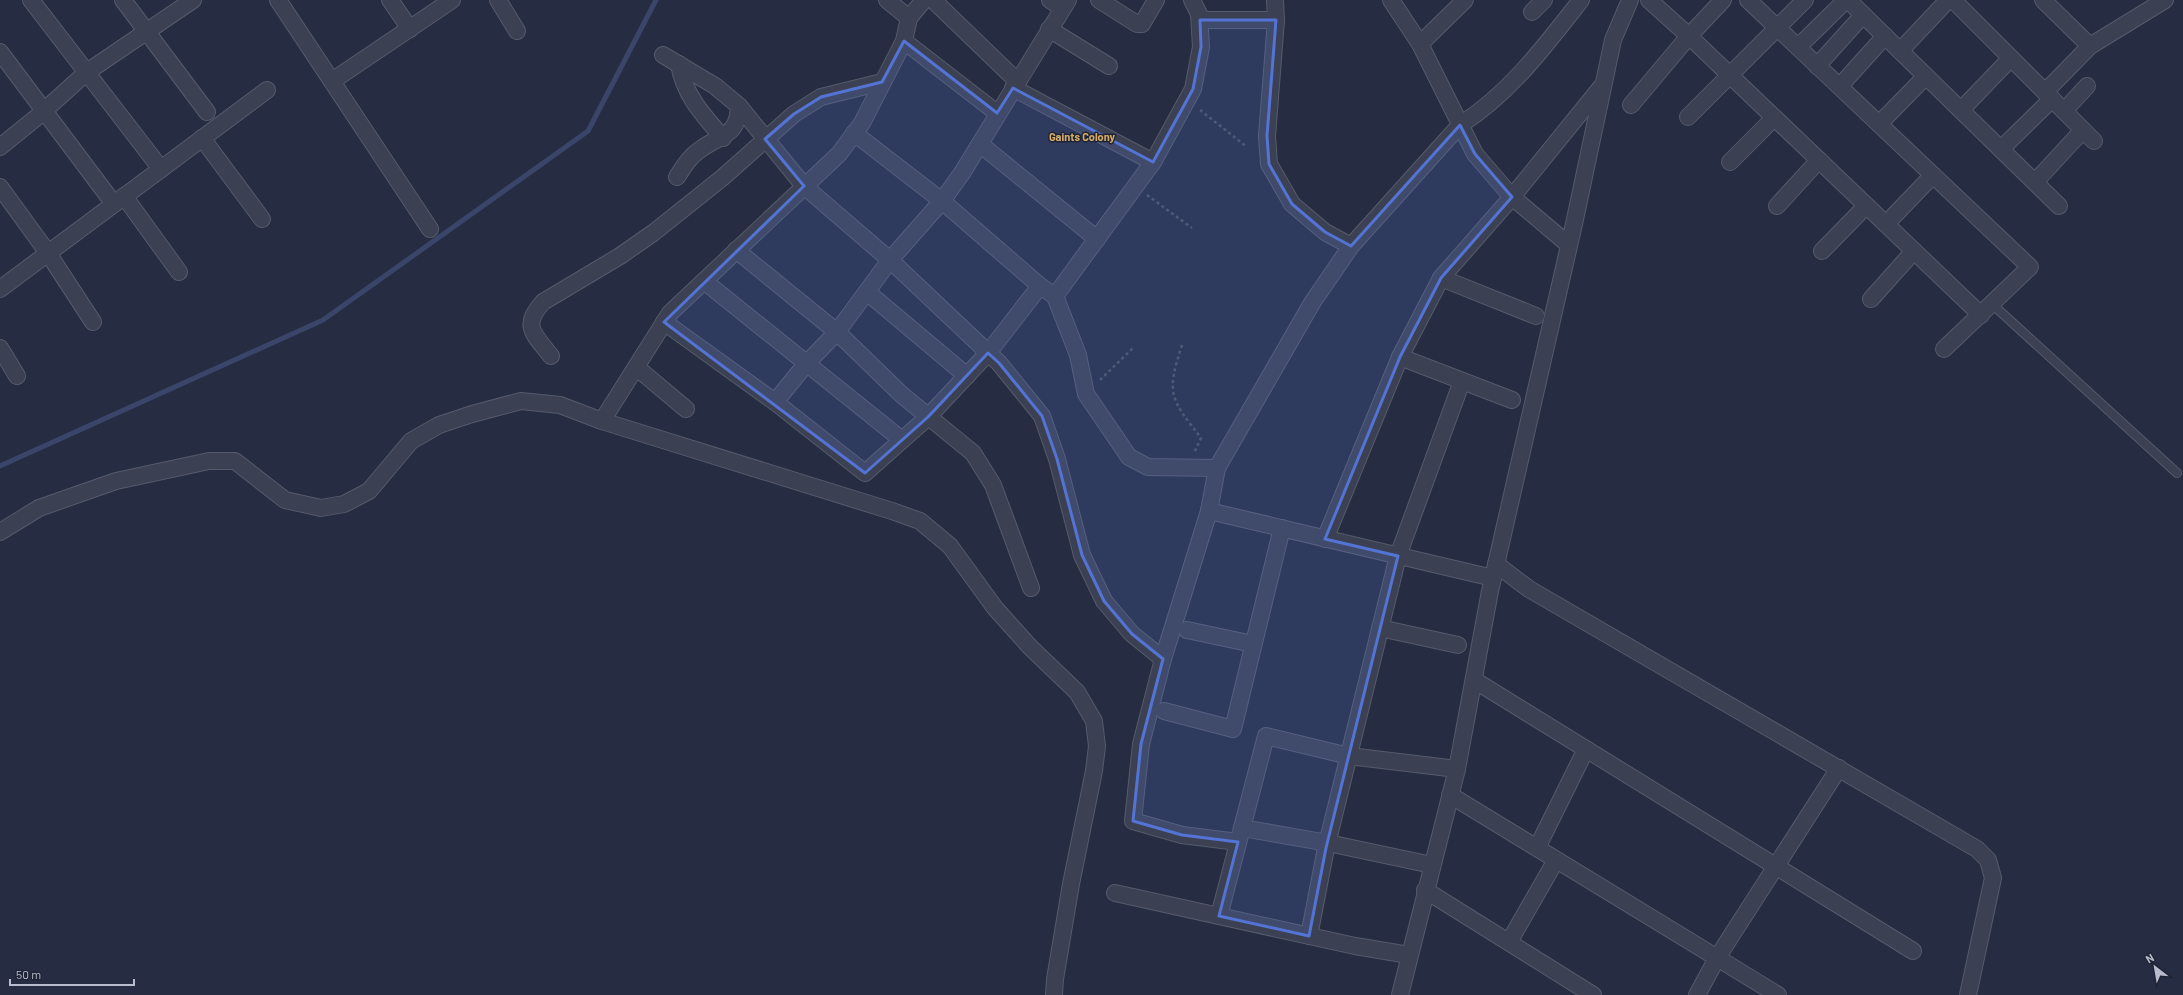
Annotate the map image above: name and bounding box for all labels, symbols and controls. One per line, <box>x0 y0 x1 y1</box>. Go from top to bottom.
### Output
district label: Gaints Colony <box>1049 130 1116 143</box>
north arrow <box>2135 947 2175 987</box>
text: N <box>2143 951 2156 965</box>
scale bar <box>10 961 134 987</box>
text: 50 m <box>16 967 41 981</box>

